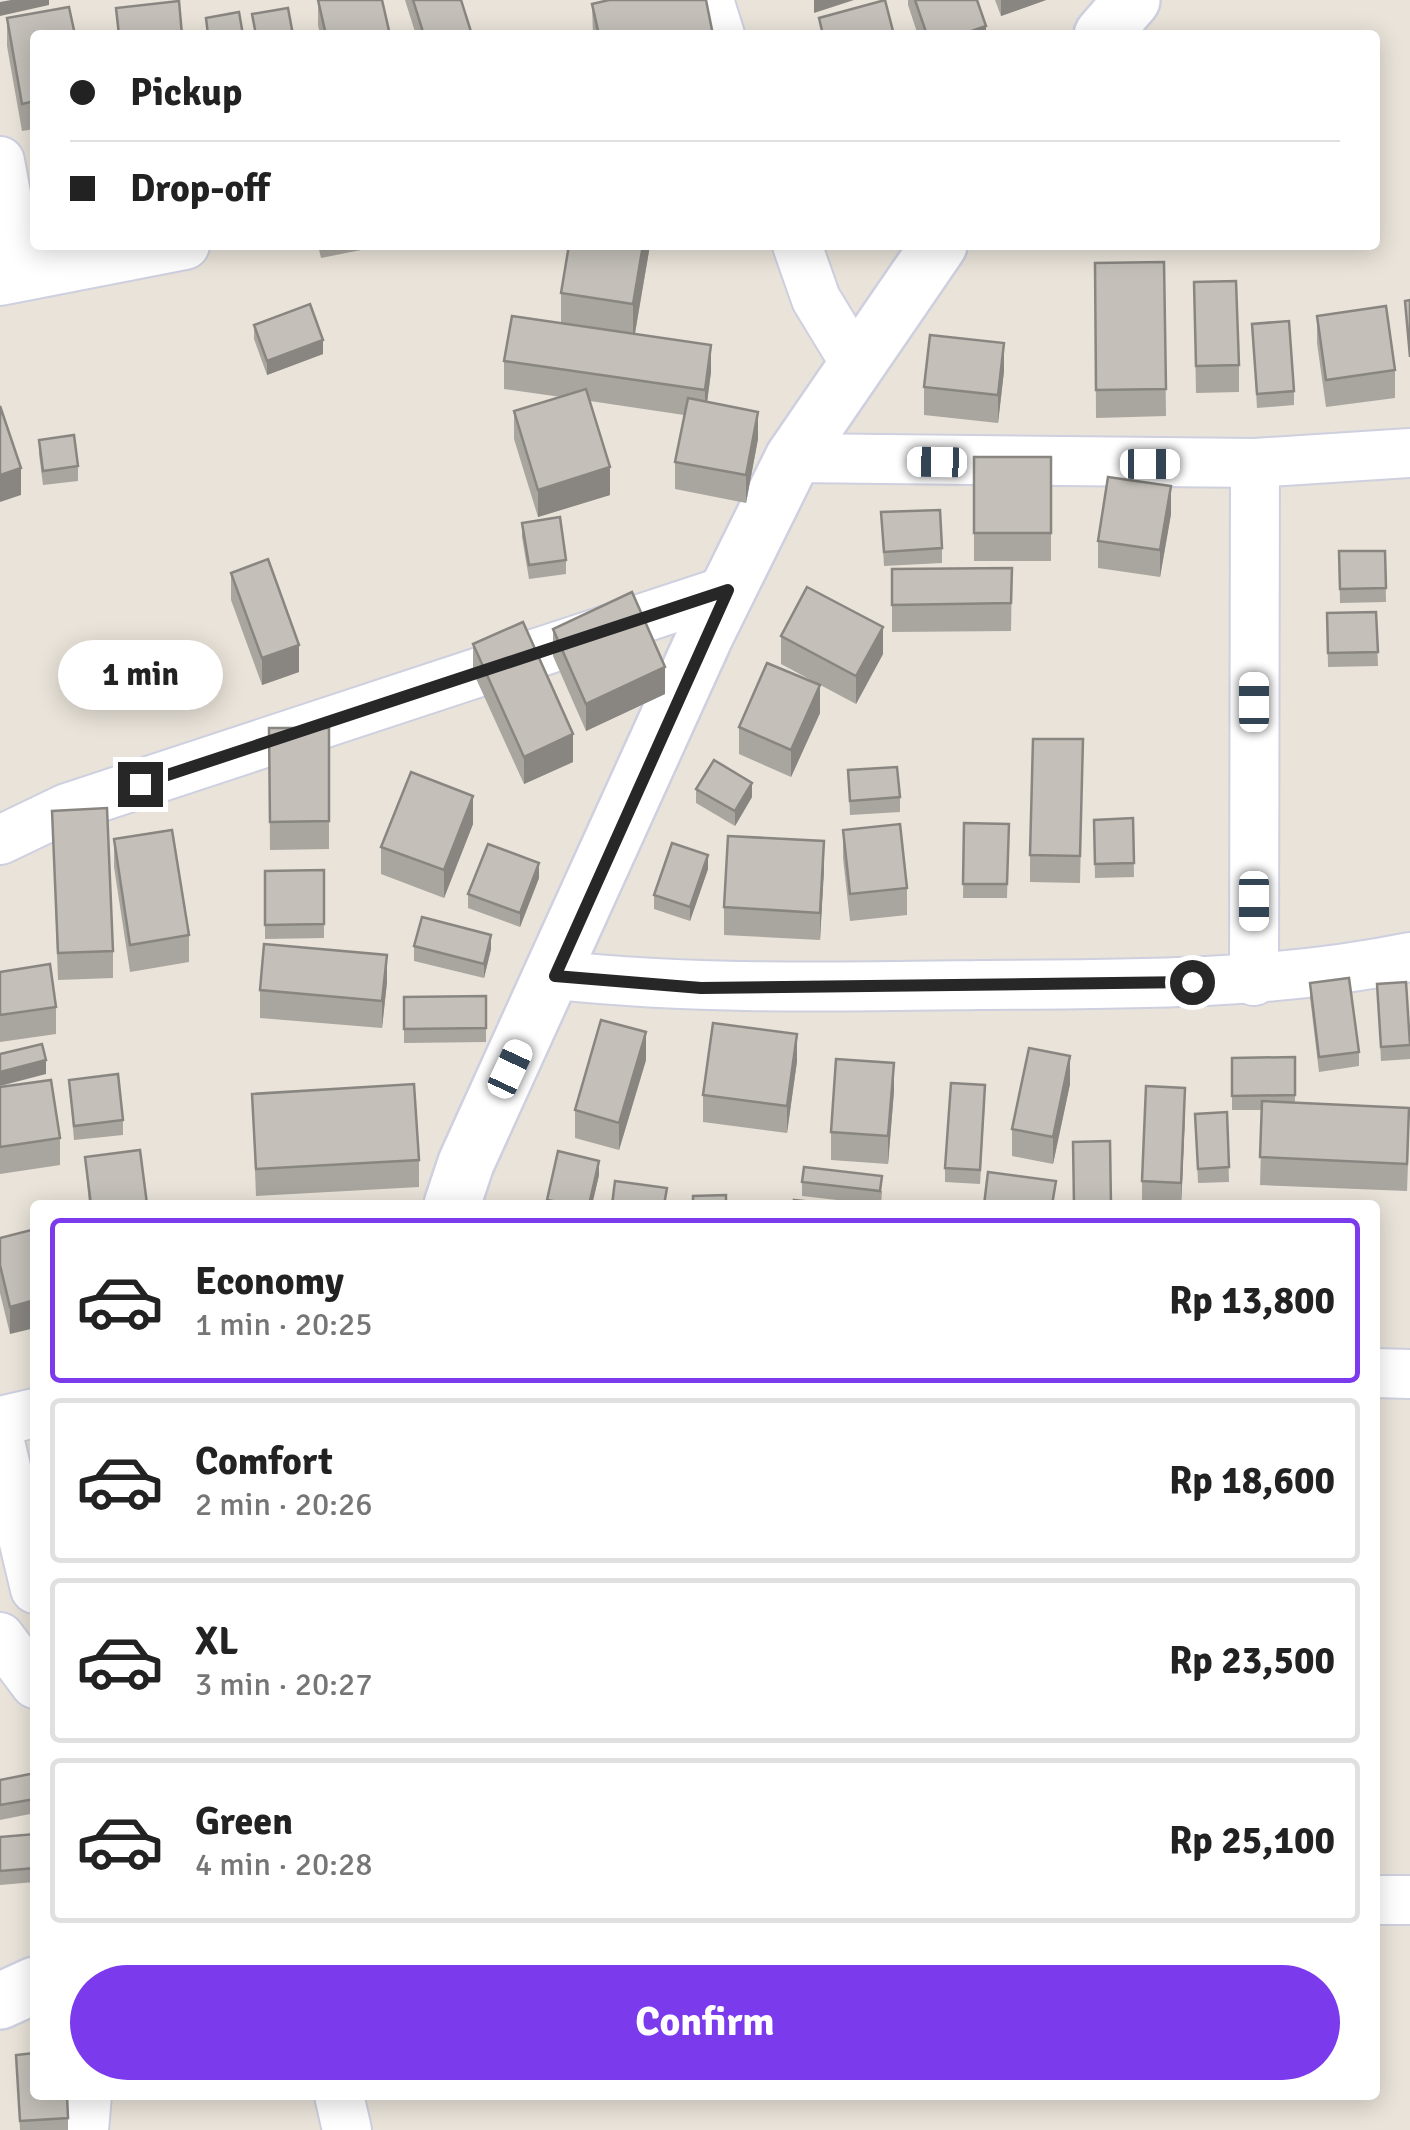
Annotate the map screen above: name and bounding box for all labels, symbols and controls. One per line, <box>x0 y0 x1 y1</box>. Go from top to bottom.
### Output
text: Pickup <box>130 69 242 116</box>
text: Drop-off <box>130 165 270 212</box>
car <box>907 446 967 478</box>
car <box>1120 449 1180 479</box>
callout: 1 min <box>58 639 222 709</box>
text: 1 min <box>102 655 179 694</box>
car <box>1239 672 1269 732</box>
route end <box>118 762 163 807</box>
car <box>1239 871 1269 931</box>
route start <box>1170 960 1215 1005</box>
car <box>484 1035 536 1103</box>
icon: car <box>75 1256 165 1346</box>
text: Economy <box>195 1258 344 1305</box>
text: Rp 13,800 <box>1169 1277 1335 1324</box>
text: 1 min · 20:25 <box>195 1305 373 1344</box>
icon: car <box>75 1436 165 1526</box>
text: Comfort <box>195 1438 333 1485</box>
text: Rp 18,600 <box>1169 1457 1335 1504</box>
text: 2 min · 20:26 <box>195 1485 373 1524</box>
icon: car <box>75 1616 165 1706</box>
text: XL <box>195 1618 238 1665</box>
text: Rp 23,500 <box>1169 1637 1335 1684</box>
text: 3 min · 20:27 <box>195 1665 373 1704</box>
icon: car <box>75 1796 165 1886</box>
text: Green <box>195 1798 293 1845</box>
text: Rp 25,100 <box>1169 1817 1335 1864</box>
text: 4 min · 20:28 <box>195 1845 373 1884</box>
button: Confirm <box>70 1965 1340 2080</box>

